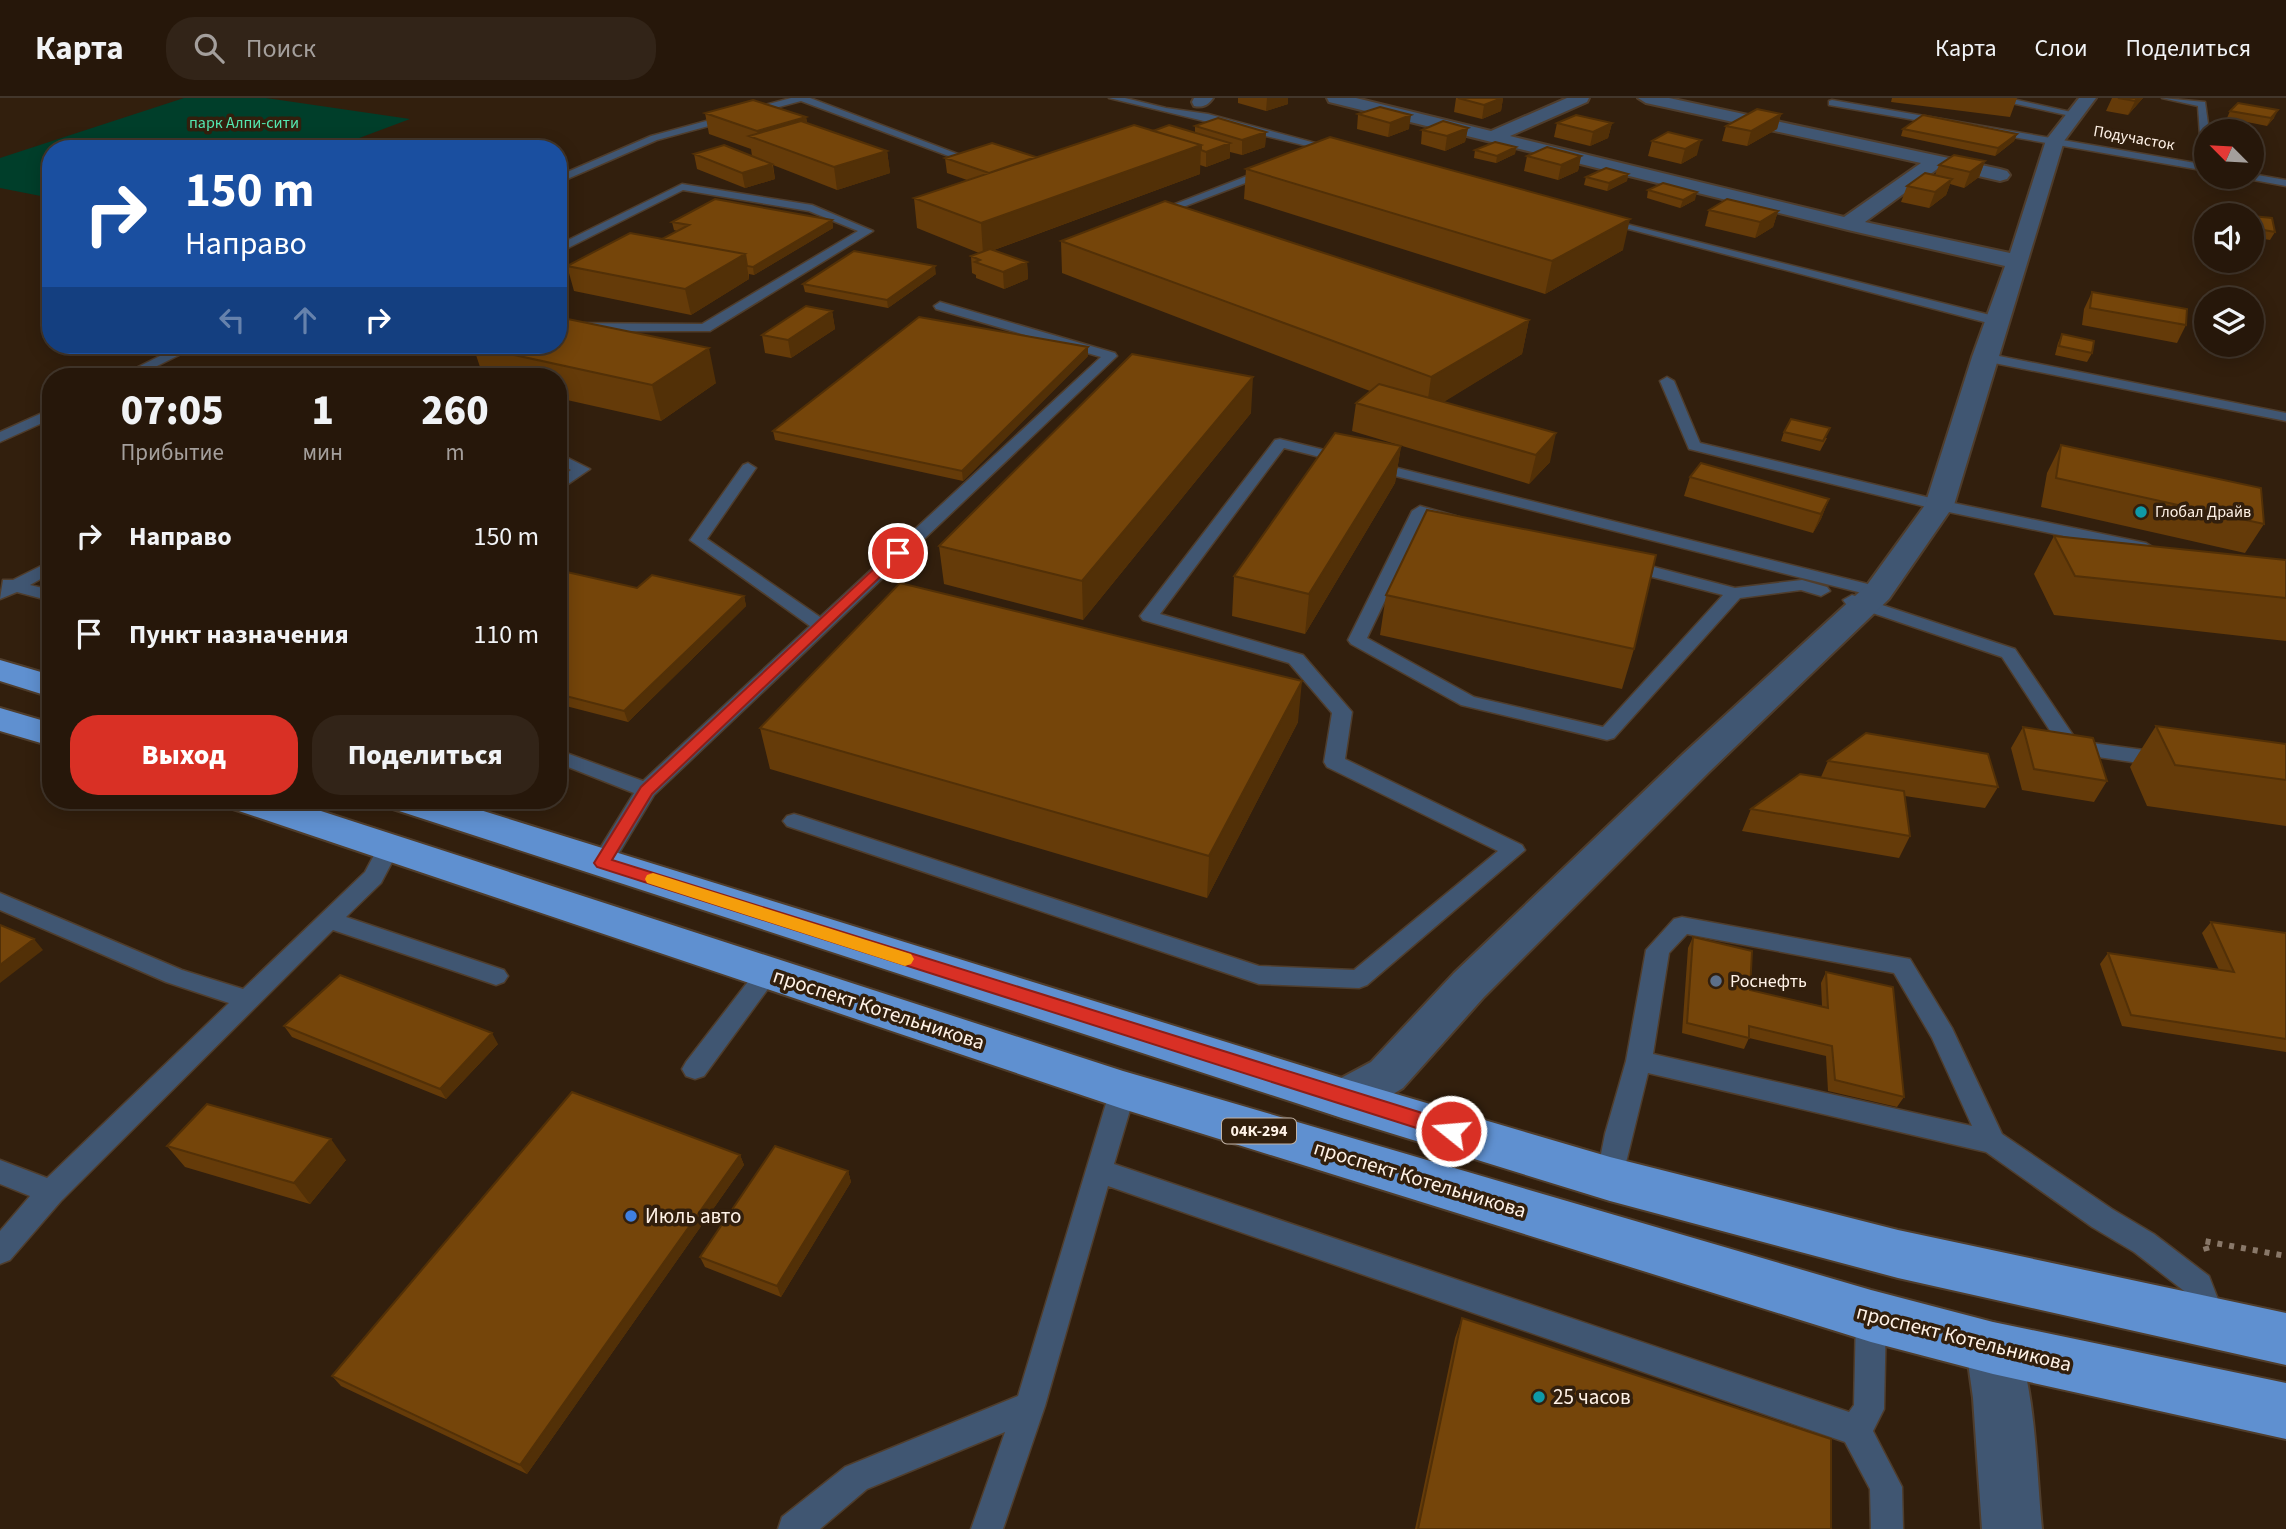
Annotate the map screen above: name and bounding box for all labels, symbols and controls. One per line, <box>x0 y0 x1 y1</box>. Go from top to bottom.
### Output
search box <box>166 17 656 80</box>
text: Карта <box>35 25 124 72</box>
icon: search <box>190 29 228 67</box>
text: Поиск <box>246 30 316 67</box>
text: Карта <box>1935 31 1997 66</box>
text: Слои <box>2035 31 2088 66</box>
text: Поделиться <box>2126 31 2251 66</box>
park label: парк Алпи-сити <box>189 112 299 134</box>
north arrow <box>2194 119 2264 189</box>
map controls <box>2194 119 2264 357</box>
street label: Подучасток <box>2092 120 2176 156</box>
text: 150 m <box>185 156 314 226</box>
icon: right <box>70 168 161 259</box>
button: sound <box>2194 203 2264 273</box>
text: Направо <box>185 221 307 267</box>
button: layers <box>2194 287 2264 357</box>
icon: left <box>213 301 251 339</box>
icon: ahead <box>286 301 324 339</box>
icon: right <box>359 301 397 339</box>
text: 07:05 <box>121 381 224 441</box>
text: 1 <box>311 381 334 441</box>
text: 260 <box>421 381 489 441</box>
text: Прибытие <box>120 436 224 469</box>
text: мин <box>302 436 343 469</box>
text: m <box>445 436 464 469</box>
place label: Глобал Драйв <box>2155 501 2251 523</box>
marker: Глобал Драйв <box>2133 504 2149 520</box>
icon: right <box>70 517 108 555</box>
text: Направо <box>129 518 232 555</box>
text: 150 m <box>473 518 539 555</box>
pin <box>868 523 928 583</box>
icon: arrive <box>879 534 917 572</box>
icon: arrive <box>70 615 108 653</box>
text: Пункт назначения <box>129 616 349 653</box>
text: 110 m <box>473 616 539 653</box>
button: Выход <box>70 715 298 795</box>
button: Поделиться <box>312 715 539 795</box>
street label: проспект Котельникова <box>769 961 989 1057</box>
place label: Роснефть <box>1730 969 1807 994</box>
marker: Роснефть <box>1708 973 1724 989</box>
position arrow <box>1414 1094 1488 1168</box>
road number: 04К-294 <box>1222 1119 1296 1144</box>
street label: проспект Котельникова <box>1310 1132 1530 1226</box>
place label: Июль авто <box>645 1201 742 1231</box>
marker: Июль авто <box>623 1208 639 1224</box>
street label: проспект Котельникова <box>1853 1297 2075 1379</box>
place label: 25 часов <box>1553 1382 1631 1412</box>
marker: 25 часов <box>1531 1389 1547 1405</box>

